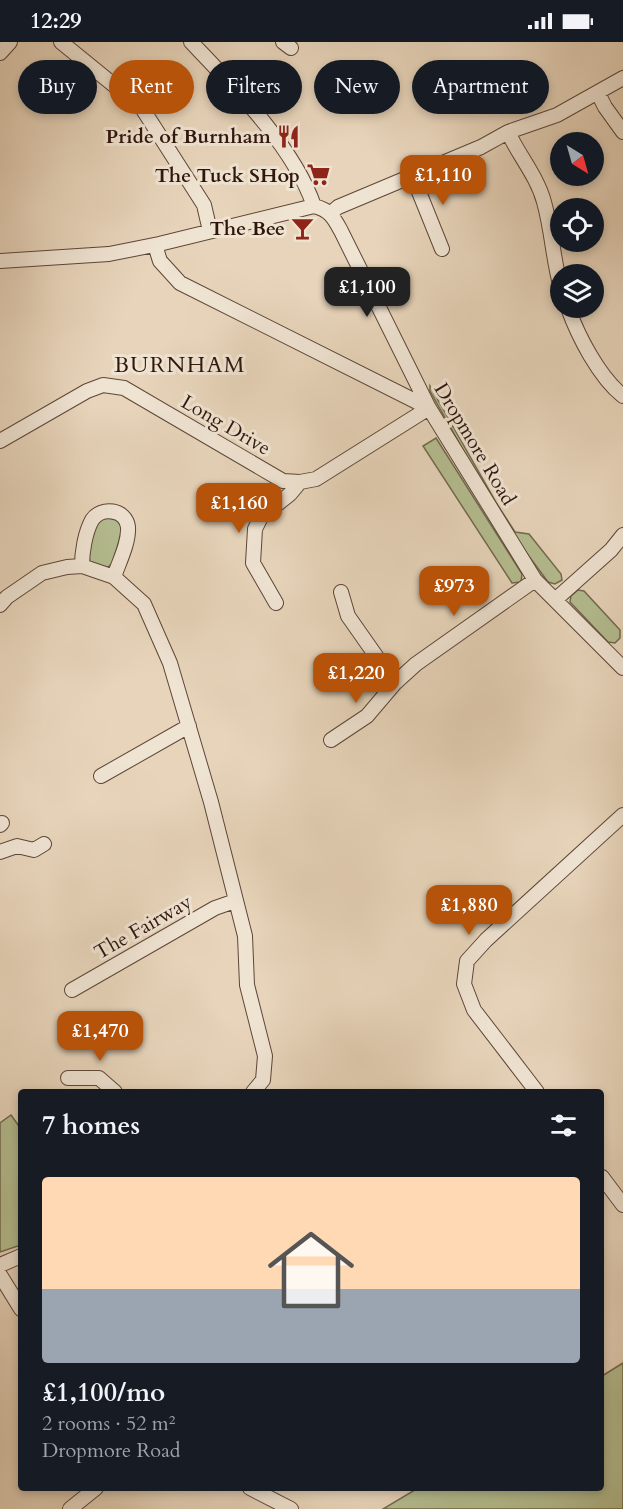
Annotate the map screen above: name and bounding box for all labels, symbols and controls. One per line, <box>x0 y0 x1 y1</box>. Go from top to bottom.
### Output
text: 12:29 <box>30 6 81 36</box>
chip: Buy <box>18 60 97 114</box>
chip: Rent <box>109 60 194 114</box>
chip: Filters <box>206 60 302 114</box>
chip: New <box>314 60 400 114</box>
chip: Apartment <box>412 60 549 114</box>
place label: Pride of Burnham <box>105 123 272 150</box>
restaurant icon: Pride of Burnham <box>276 123 302 149</box>
north arrow <box>550 132 604 186</box>
map controls <box>550 132 604 318</box>
pin: £1,110 <box>394 155 492 206</box>
text: £1,110 <box>414 161 472 188</box>
place label: The Tuck SHop <box>155 162 300 189</box>
supermarket icon: The Tuck SHop <box>305 162 331 188</box>
button: locate <box>550 198 604 252</box>
place label: The Bee <box>209 215 285 242</box>
bar icon: The Bee <box>290 215 316 241</box>
button: layers <box>550 264 604 318</box>
pin: £1,100 <box>318 267 416 318</box>
text: £1,100 <box>338 273 396 300</box>
district label: BURNHAM <box>114 350 246 380</box>
street label: Dropmore Road <box>428 378 522 511</box>
street label: Long Drive <box>176 389 276 461</box>
pin: £1,160 <box>190 483 288 534</box>
text: £1,160 <box>210 489 268 516</box>
pin: £973 <box>418 566 490 617</box>
text: £973 <box>433 572 475 599</box>
pin: £1,220 <box>307 653 405 704</box>
text: £1,220 <box>327 659 385 686</box>
pin: £1,880 <box>420 885 518 936</box>
street label: The Fairway <box>89 888 197 966</box>
text: £1,880 <box>440 891 498 918</box>
pin: £1,470 <box>51 1011 149 1062</box>
text: £1,470 <box>71 1017 129 1044</box>
text: 7 homes <box>42 1108 140 1143</box>
icon: filters <box>547 1109 580 1142</box>
icon: home <box>257 1216 365 1324</box>
text: £1,100/mo <box>42 1375 165 1410</box>
text: 2 rooms · 52 m² <box>42 1410 175 1437</box>
text: Dropmore Road <box>42 1437 180 1464</box>

